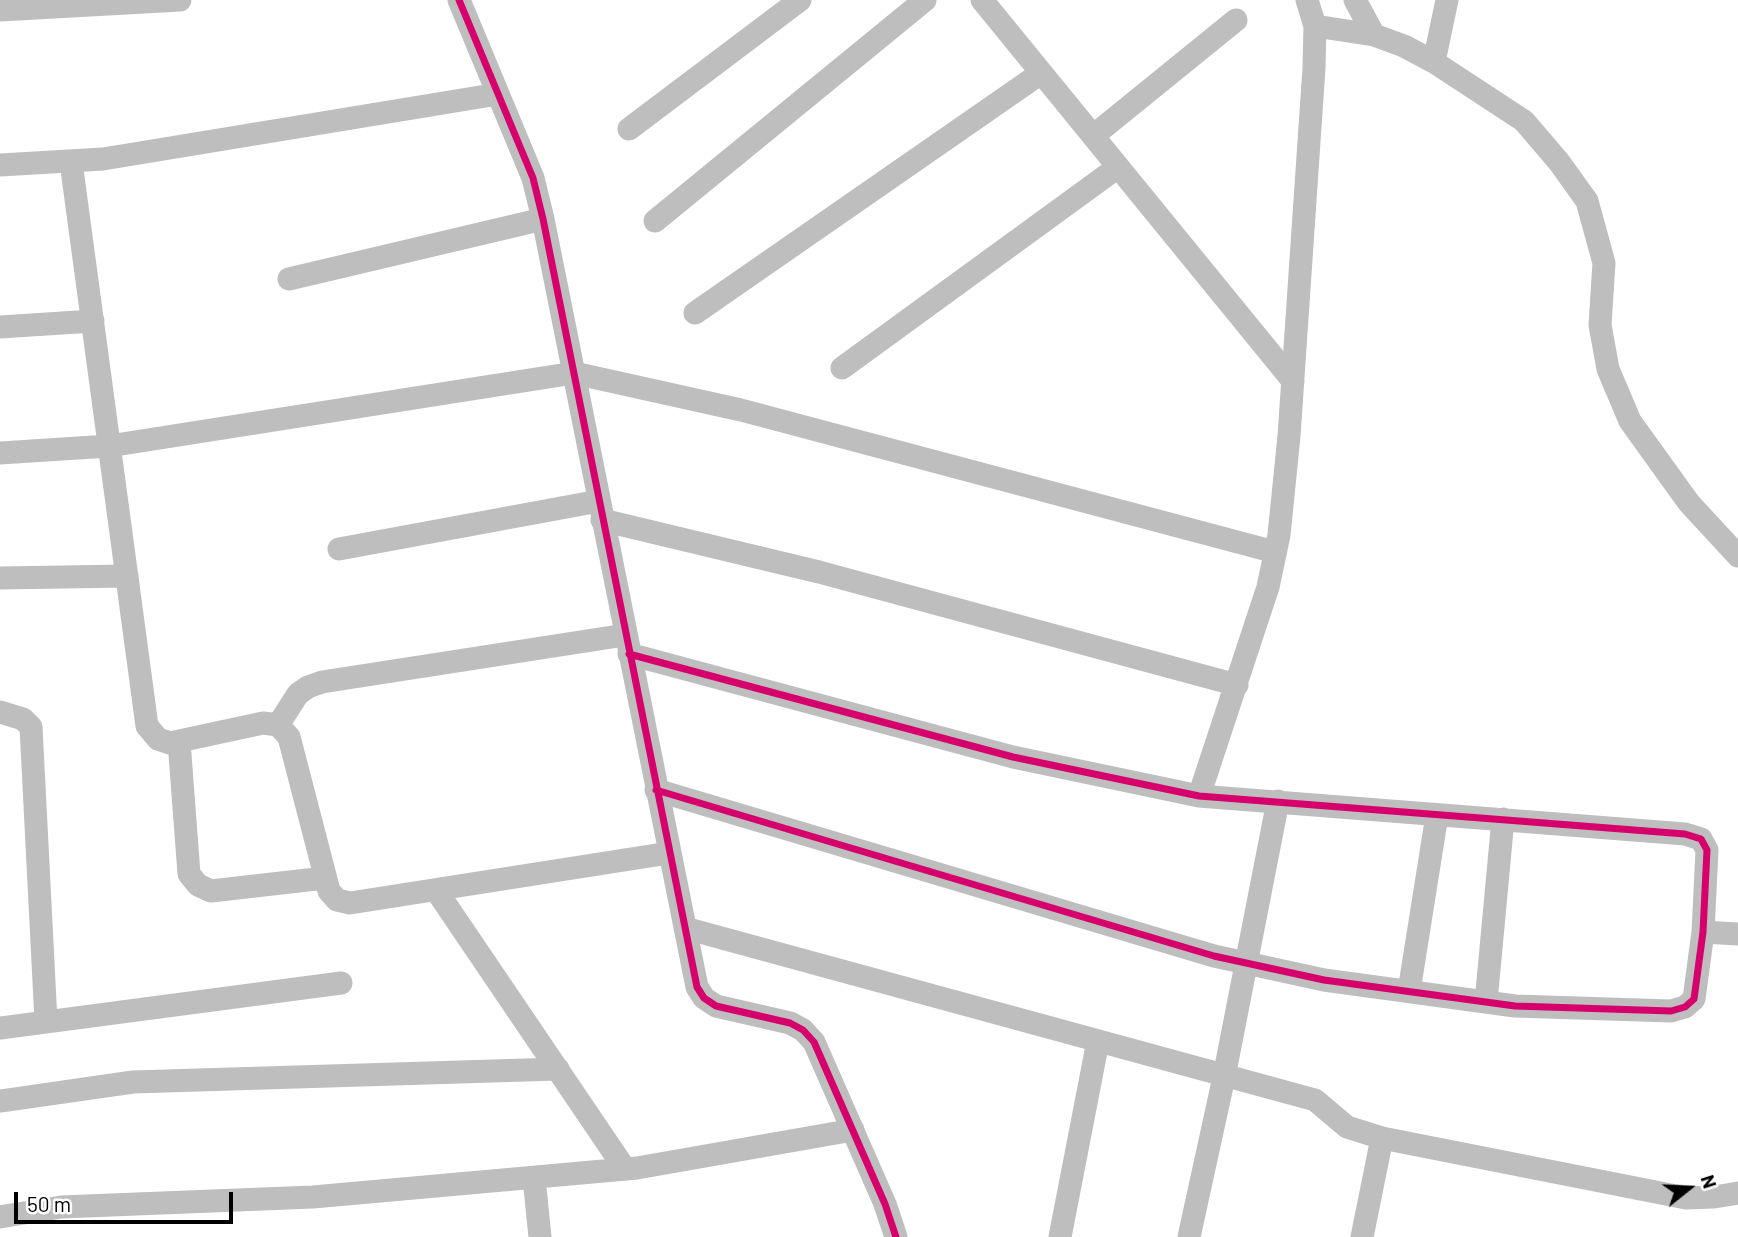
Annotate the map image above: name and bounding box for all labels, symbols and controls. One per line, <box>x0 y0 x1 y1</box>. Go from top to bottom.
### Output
north arrow <box>1654 1153 1724 1223</box>
text: N <box>1697 1172 1722 1191</box>
scale bar <box>18 1178 236 1222</box>
text: 50 m <box>27 1191 71 1216</box>

